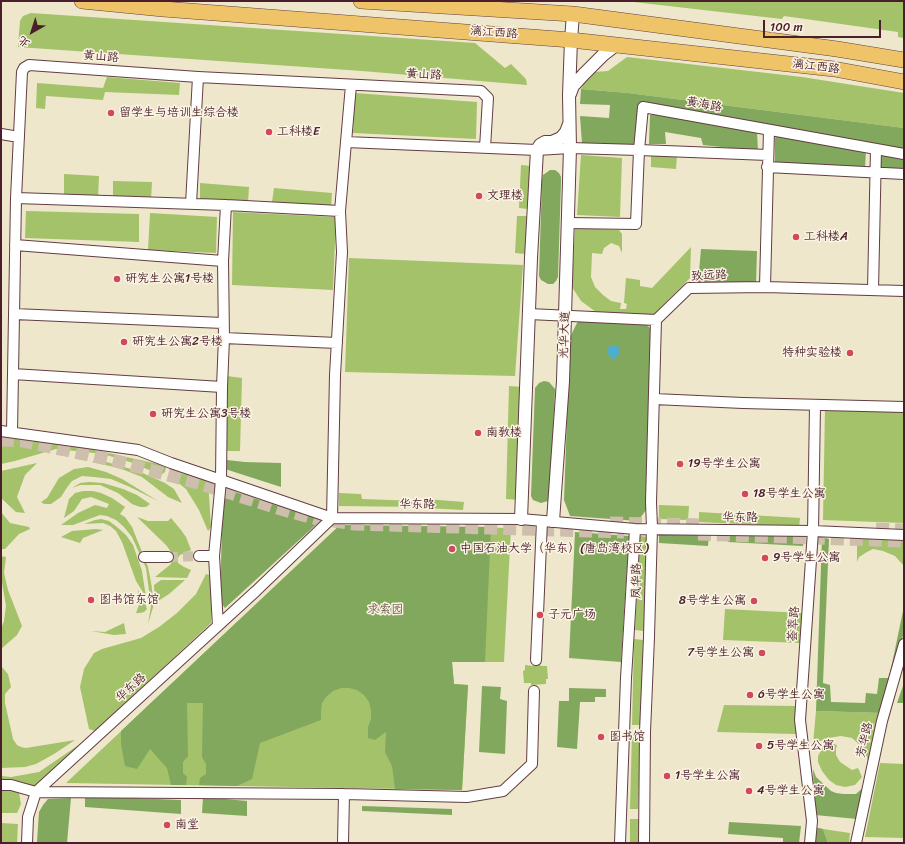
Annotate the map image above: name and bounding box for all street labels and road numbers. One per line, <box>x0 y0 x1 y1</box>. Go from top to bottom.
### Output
street label: 漓江西路 <box>470 24 518 42</box>
street label: 黄山路 <box>83 49 119 65</box>
street label: 漓江西路 <box>791 57 841 77</box>
street label: 黄山路 <box>406 67 442 83</box>
street label: 黄海路 <box>685 95 723 115</box>
street label: 致远路 <box>691 268 727 284</box>
street label: 光华大道 <box>557 311 573 359</box>
street label: 华东路 <box>399 498 435 512</box>
street label: 华东路 <box>722 511 758 525</box>
street label: 凤华路 <box>629 563 645 599</box>
street label: 荟萃路 <box>786 606 802 642</box>
street label: 华东路 <box>113 671 149 705</box>
street label: 芳华路 <box>854 721 876 759</box>

